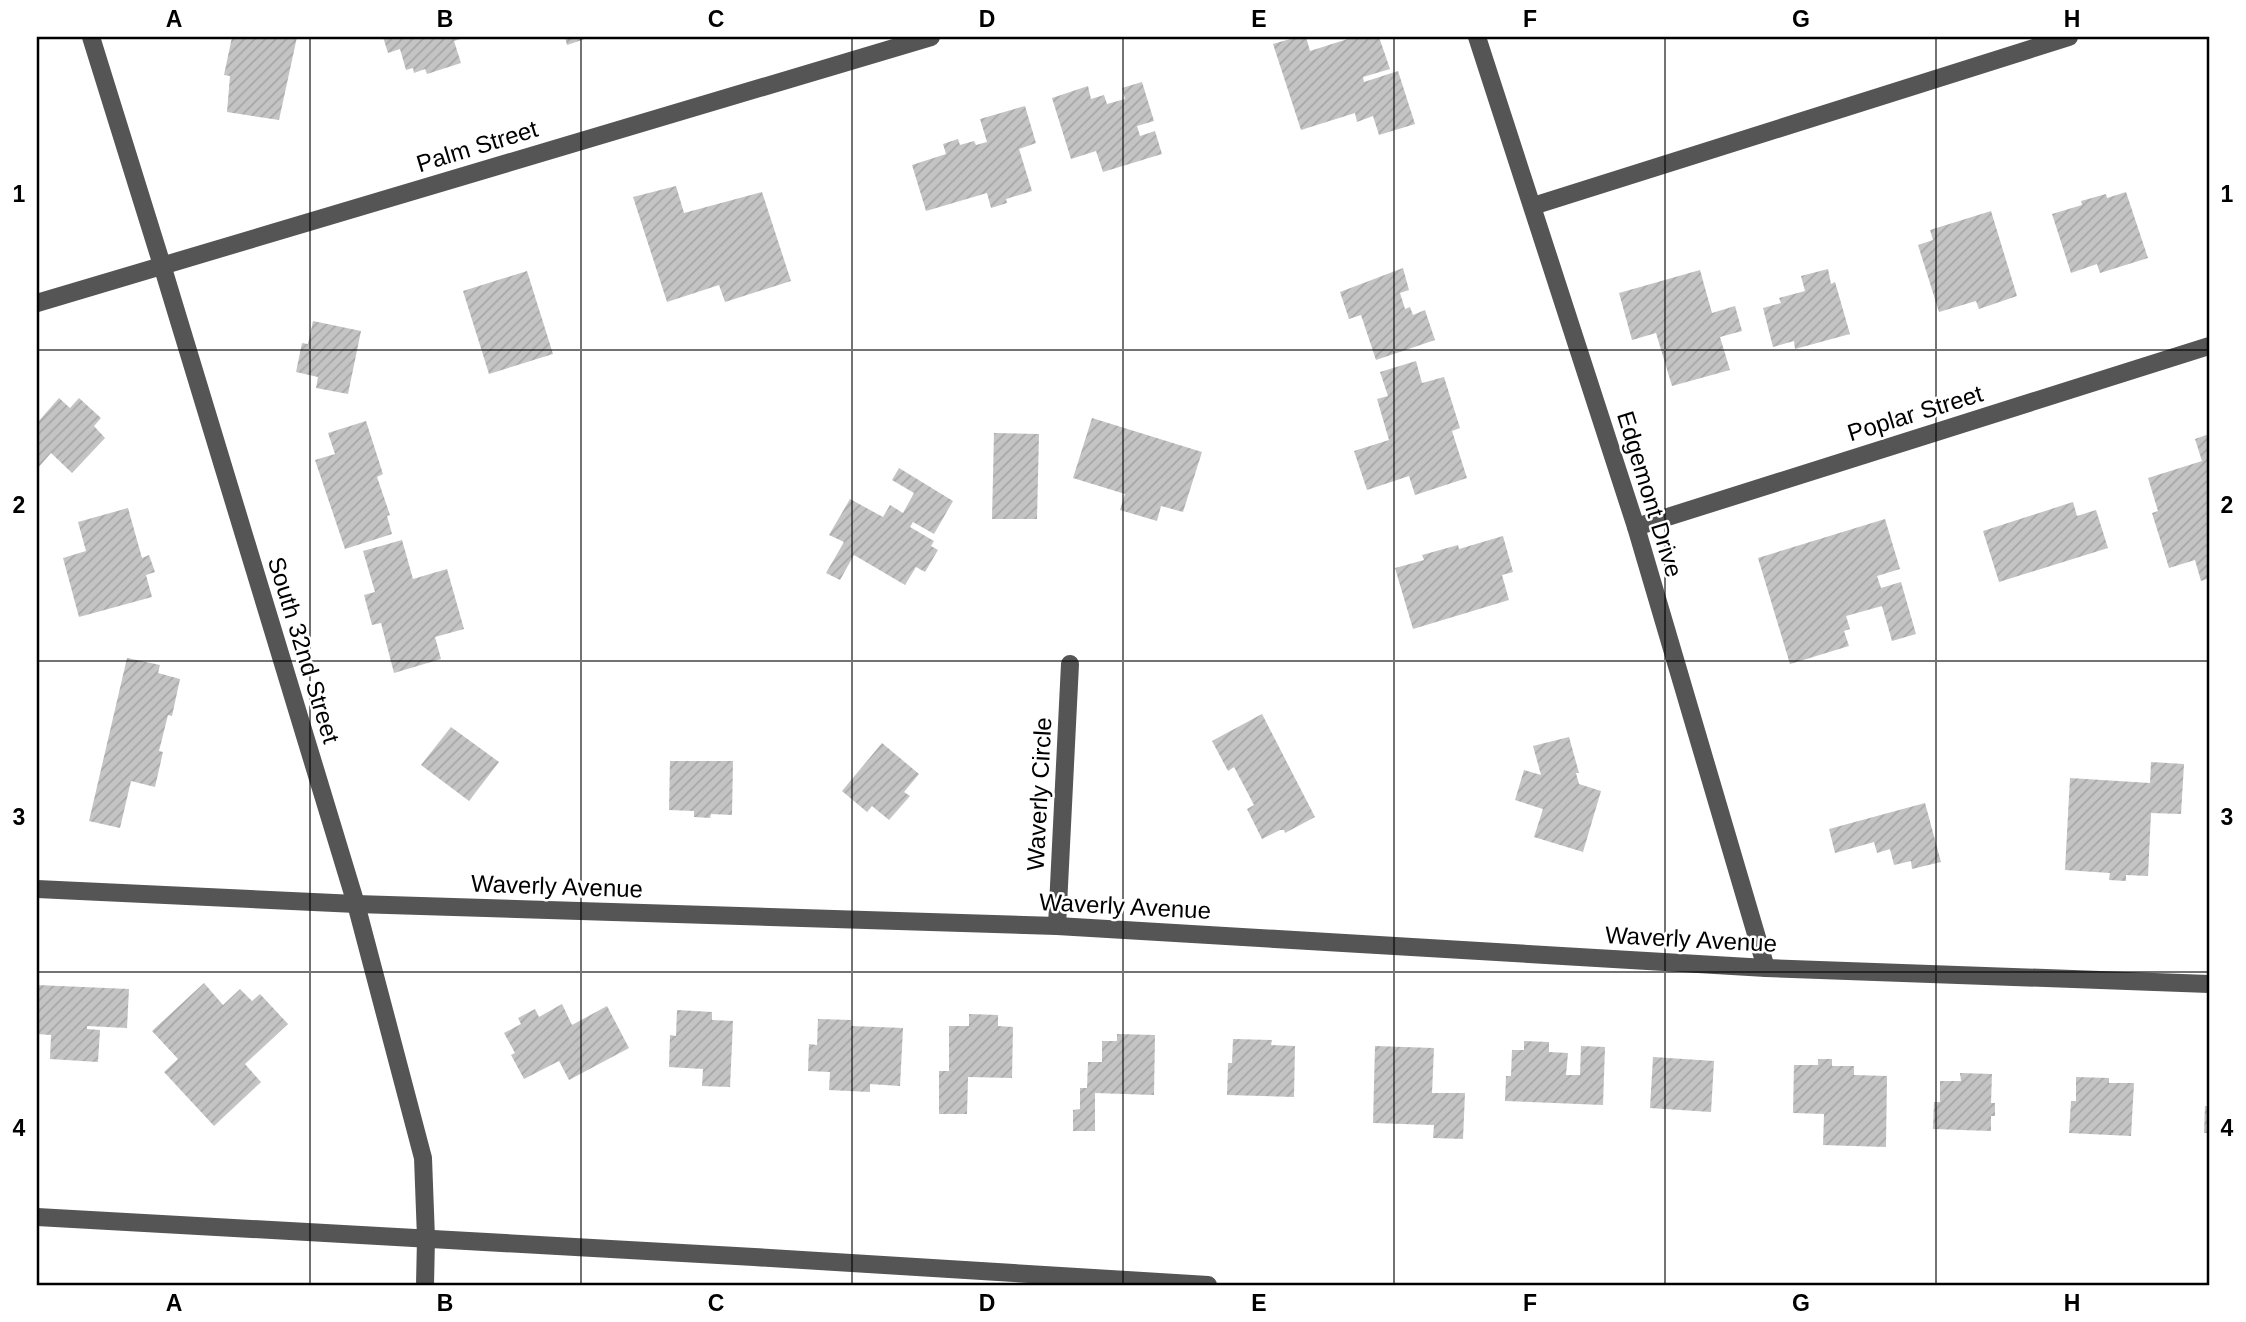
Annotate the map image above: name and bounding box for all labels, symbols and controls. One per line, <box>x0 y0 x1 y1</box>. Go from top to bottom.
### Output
text: A <box>166 6 182 32</box>
text: B <box>437 6 453 32</box>
text: C <box>708 6 724 32</box>
text: D <box>979 6 995 32</box>
text: E <box>1251 6 1267 32</box>
text: F <box>1523 6 1537 32</box>
text: G <box>1792 6 1810 32</box>
text: H <box>2064 6 2080 32</box>
street label: Palm Street <box>413 115 541 177</box>
text: 1 <box>13 181 26 207</box>
text: 1 <box>2221 181 2234 207</box>
street label: Poplar Street <box>1844 380 1986 446</box>
street label: Edgemont Drive <box>1612 408 1688 580</box>
text: 2 <box>13 492 25 518</box>
text: 2 <box>2221 492 2233 518</box>
street label: South 32nd Street <box>263 554 345 747</box>
street label: Waverly Circle <box>1021 717 1057 871</box>
text: 3 <box>13 804 25 830</box>
text: 3 <box>2221 804 2233 830</box>
street label: Waverly Avenue <box>471 870 643 902</box>
street label: Waverly Avenue <box>1038 888 1212 924</box>
street label: Waverly Avenue <box>1604 921 1778 957</box>
text: 4 <box>13 1115 26 1141</box>
text: 4 <box>2221 1115 2234 1141</box>
text: A <box>166 1290 182 1316</box>
text: B <box>437 1290 453 1316</box>
text: C <box>708 1290 724 1316</box>
text: D <box>979 1290 995 1316</box>
text: E <box>1251 1290 1267 1316</box>
text: F <box>1523 1290 1537 1316</box>
text: G <box>1792 1290 1810 1316</box>
text: H <box>2064 1290 2080 1316</box>

